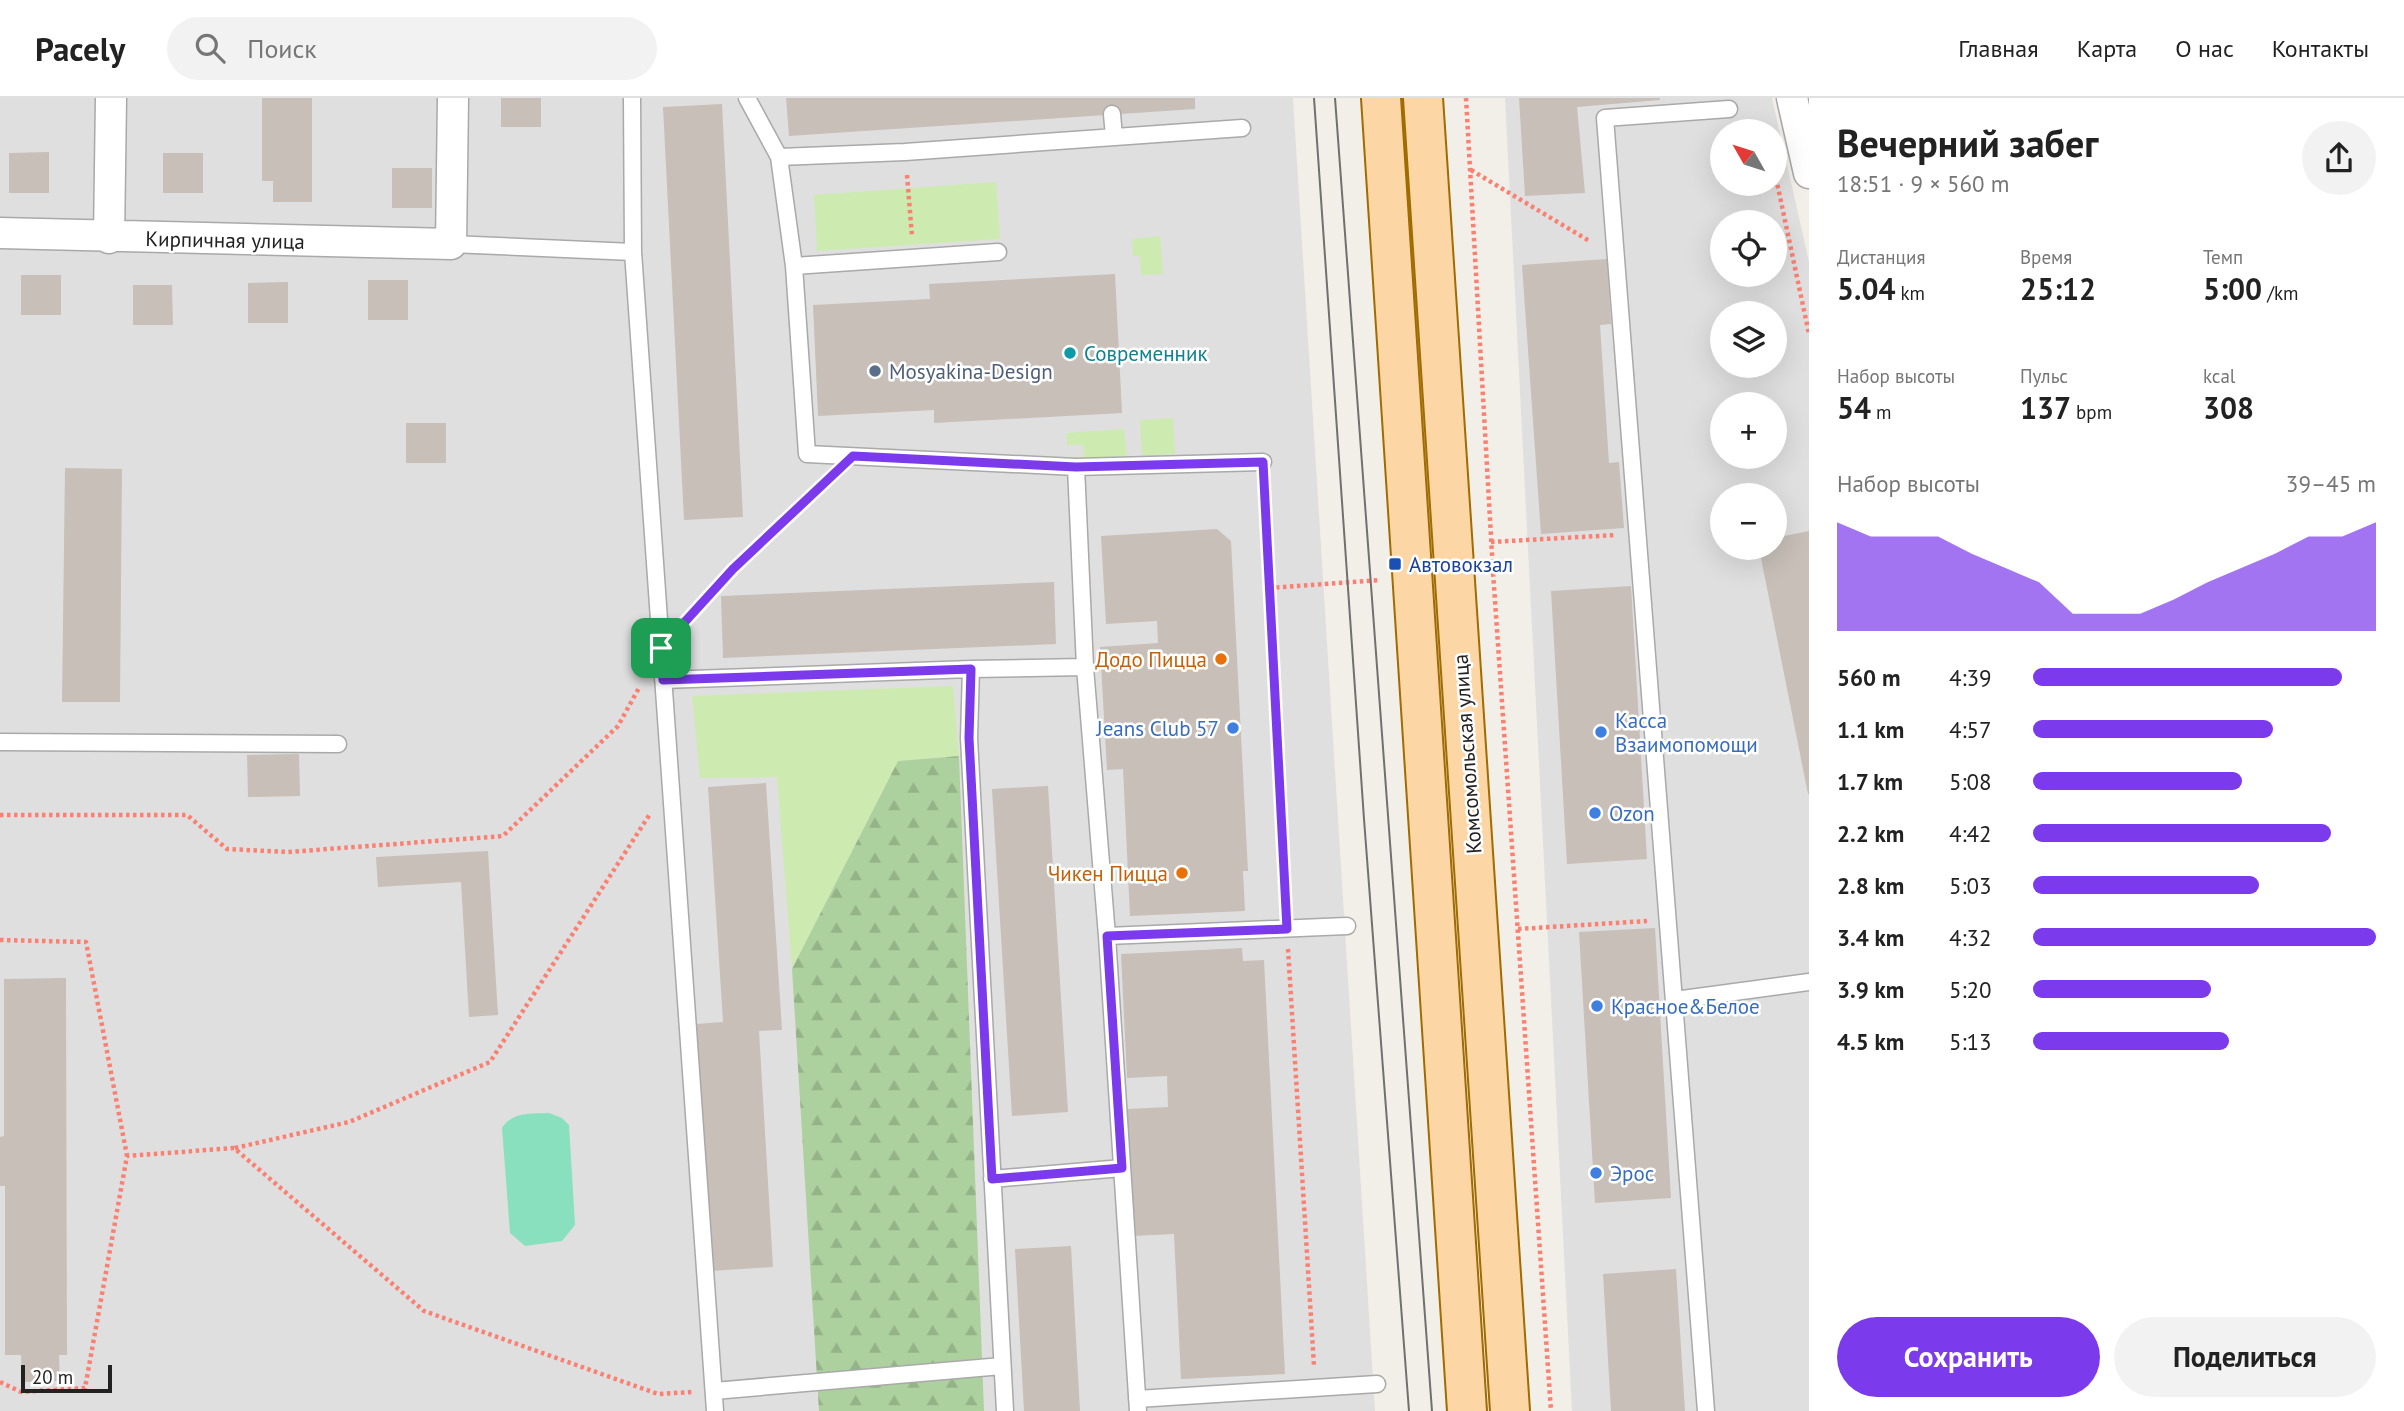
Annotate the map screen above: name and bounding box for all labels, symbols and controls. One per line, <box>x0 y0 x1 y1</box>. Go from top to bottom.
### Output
search box <box>167 17 657 80</box>
text: Pacely <box>35 27 125 70</box>
icon: search <box>191 29 229 67</box>
text: Поиск <box>247 32 317 65</box>
text: Главная <box>1958 33 2039 64</box>
text: Карта <box>2077 33 2137 64</box>
text: О нас <box>2175 33 2234 64</box>
text: Контакты <box>2272 33 2369 64</box>
text: Вечерний забег <box>1837 118 2098 167</box>
north arrow <box>1710 119 1787 196</box>
map controls <box>1710 119 1787 560</box>
button: share <box>2302 121 2376 195</box>
text: 18:51 · 9 × 560 m <box>1837 169 2009 198</box>
button: locate <box>1710 210 1787 287</box>
street label: Кирпичная улица <box>145 225 305 255</box>
text: Дистанция <box>1837 245 1925 269</box>
text: Время <box>2020 245 2072 269</box>
text: Темп <box>2203 245 2243 269</box>
text: 5.04 <box>1837 269 1895 308</box>
text: 25:12 <box>2020 269 2096 308</box>
text: 5:00 <box>2203 269 2262 308</box>
text: km <box>1895 281 1925 305</box>
text: /km <box>2262 281 2298 305</box>
button: layers <box>1710 301 1787 378</box>
place label: Современник <box>1084 340 1207 367</box>
marker: Современник <box>1062 345 1078 361</box>
place label: Mosyakina-Design <box>889 358 1053 385</box>
marker: Mosyakina-Design <box>867 363 883 379</box>
text: Набор высоты <box>1837 364 1955 388</box>
text: Пульс <box>2020 364 2068 388</box>
text: kcal <box>2203 364 2235 388</box>
text: 54 <box>1837 388 1871 427</box>
text: 137 <box>2020 388 2071 427</box>
text: 308 <box>2203 388 2254 427</box>
button: + <box>1710 392 1787 469</box>
text: m <box>1871 400 1892 424</box>
text: bpm <box>2071 400 2112 424</box>
text: Набор высоты <box>1837 469 1980 498</box>
text: 39–45 m <box>2286 469 2376 498</box>
button: − <box>1710 483 1787 560</box>
place label: Автовокзал <box>1409 551 1513 578</box>
marker: Автовокзал <box>1387 556 1403 572</box>
pin <box>631 618 691 678</box>
icon: arrive <box>642 629 680 667</box>
place label: Додо Пицца <box>1095 646 1207 673</box>
marker: Додо Пицца <box>1213 651 1229 667</box>
street label: Комсомольская улица <box>1447 653 1487 855</box>
text: 560 m <box>1837 663 1900 692</box>
text: 4:39 <box>1949 663 1992 692</box>
place label: Касса Взаимопомощи <box>1615 707 1758 758</box>
place label: Jeans Club 57 <box>1096 715 1219 742</box>
text: 1.1 km <box>1837 715 1904 744</box>
text: 4:57 <box>1949 715 1992 744</box>
marker: Jeans Club 57 <box>1225 720 1241 736</box>
marker: Касса Взаимопомощи <box>1593 724 1609 740</box>
text: 1.7 km <box>1837 767 1903 796</box>
text: 5:08 <box>1949 767 1992 796</box>
place label: Ozon <box>1609 800 1655 827</box>
marker: Ozon <box>1587 805 1603 821</box>
text: 2.2 km <box>1837 819 1904 848</box>
text: 4:42 <box>1949 819 1992 848</box>
place label: Чикен Пицца <box>1048 860 1168 887</box>
marker: Чикен Пицца <box>1174 865 1190 881</box>
text: 2.8 km <box>1837 871 1904 900</box>
text: 5:03 <box>1949 871 1992 900</box>
text: 3.4 km <box>1837 923 1904 952</box>
text: 4:32 <box>1949 923 1992 952</box>
text: 3.9 km <box>1837 975 1904 1004</box>
text: 5:20 <box>1949 975 1992 1004</box>
place label: Красное&Белое <box>1611 993 1760 1020</box>
marker: Красное&Белое <box>1589 998 1605 1014</box>
text: 4.5 km <box>1837 1027 1904 1056</box>
text: 5:13 <box>1949 1027 1992 1056</box>
place label: Эрос <box>1610 1160 1654 1187</box>
marker: Эрос <box>1588 1165 1604 1181</box>
button: Сохранить <box>1837 1317 2100 1397</box>
button: Поделиться <box>2114 1317 2376 1397</box>
scale bar <box>21 1362 112 1394</box>
text: 20 m <box>32 1365 73 1389</box>

